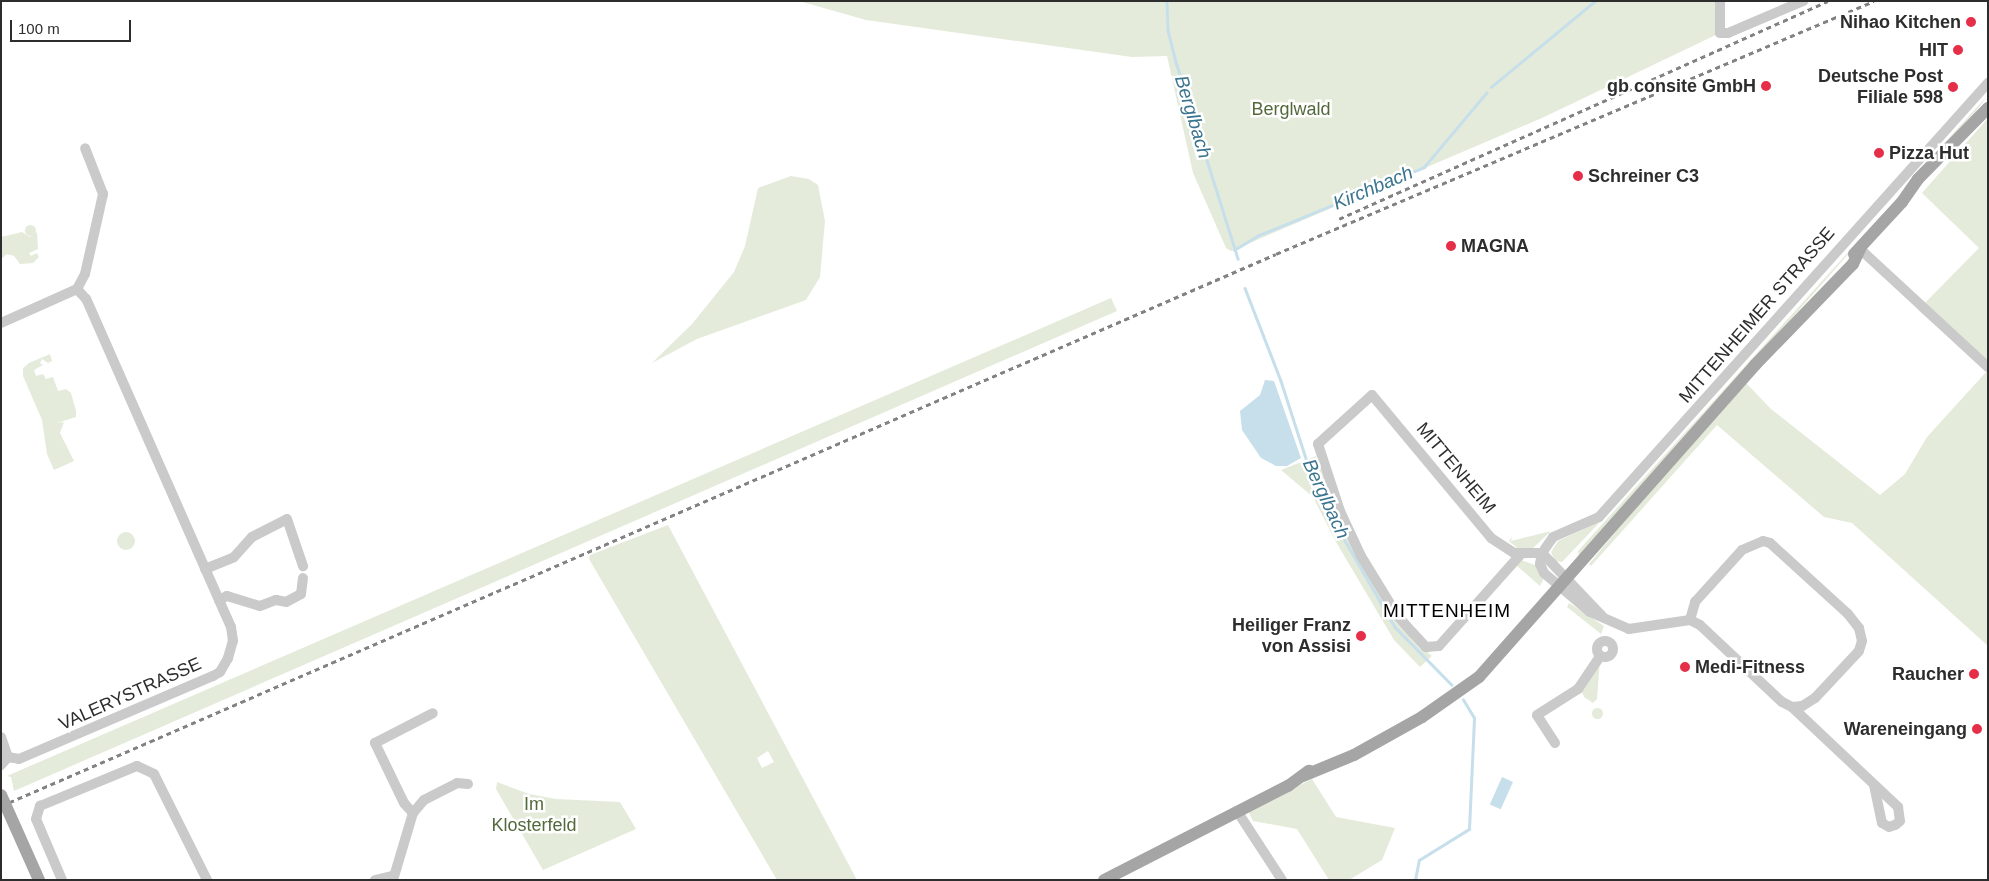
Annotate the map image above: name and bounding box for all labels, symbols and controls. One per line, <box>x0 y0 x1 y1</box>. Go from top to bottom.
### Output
scale bar <box>12 10 134 42</box>
place label: Nihao Kitchen <box>1840 11 1961 33</box>
marker: Nihao Kitchen <box>1965 16 1977 28</box>
text: 100 m <box>18 20 60 37</box>
place label: HIT <box>1919 39 1948 61</box>
marker: HIT <box>1952 44 1964 56</box>
place label: Deutsche Post Filiale 598 <box>1818 66 1943 108</box>
water label: Berglbach <box>1170 73 1216 161</box>
place label: gb consite GmbH <box>1607 75 1756 97</box>
marker: gb consite GmbH <box>1760 80 1772 92</box>
marker: Deutsche Post Filiale 598 <box>1947 81 1959 93</box>
park label: Berglwald <box>1251 98 1331 120</box>
place label: Pizza Hut <box>1889 142 1969 164</box>
marker: Pizza Hut <box>1873 147 1885 159</box>
water label: Kirchbach <box>1330 161 1416 215</box>
place label: Schreiner C3 <box>1588 165 1699 187</box>
marker: Schreiner C3 <box>1572 170 1584 182</box>
street label: MITTENHEIMER STRASSE <box>1675 223 1839 407</box>
place label: MAGNA <box>1461 235 1529 257</box>
marker: MAGNA <box>1445 240 1457 252</box>
street label: MITTENHEIM <box>1412 418 1500 518</box>
water label: Berglbach <box>1298 455 1354 543</box>
district label: MITTENHEIM <box>1382 600 1512 622</box>
place label: Heiliger Franz von Assisi <box>1232 615 1351 658</box>
marker: Heiliger Franz von Assisi <box>1355 630 1367 642</box>
street label: VALERYSTRASSE <box>56 653 204 735</box>
place label: Medi-Fitness <box>1695 656 1805 678</box>
marker: Medi-Fitness <box>1679 661 1691 673</box>
place label: Raucher <box>1892 663 1964 685</box>
marker: Raucher <box>1968 668 1980 680</box>
place label: Wareneingang <box>1844 718 1967 740</box>
marker: Wareneingang <box>1971 723 1983 735</box>
park label: Im Klosterfeld <box>491 794 577 836</box>

